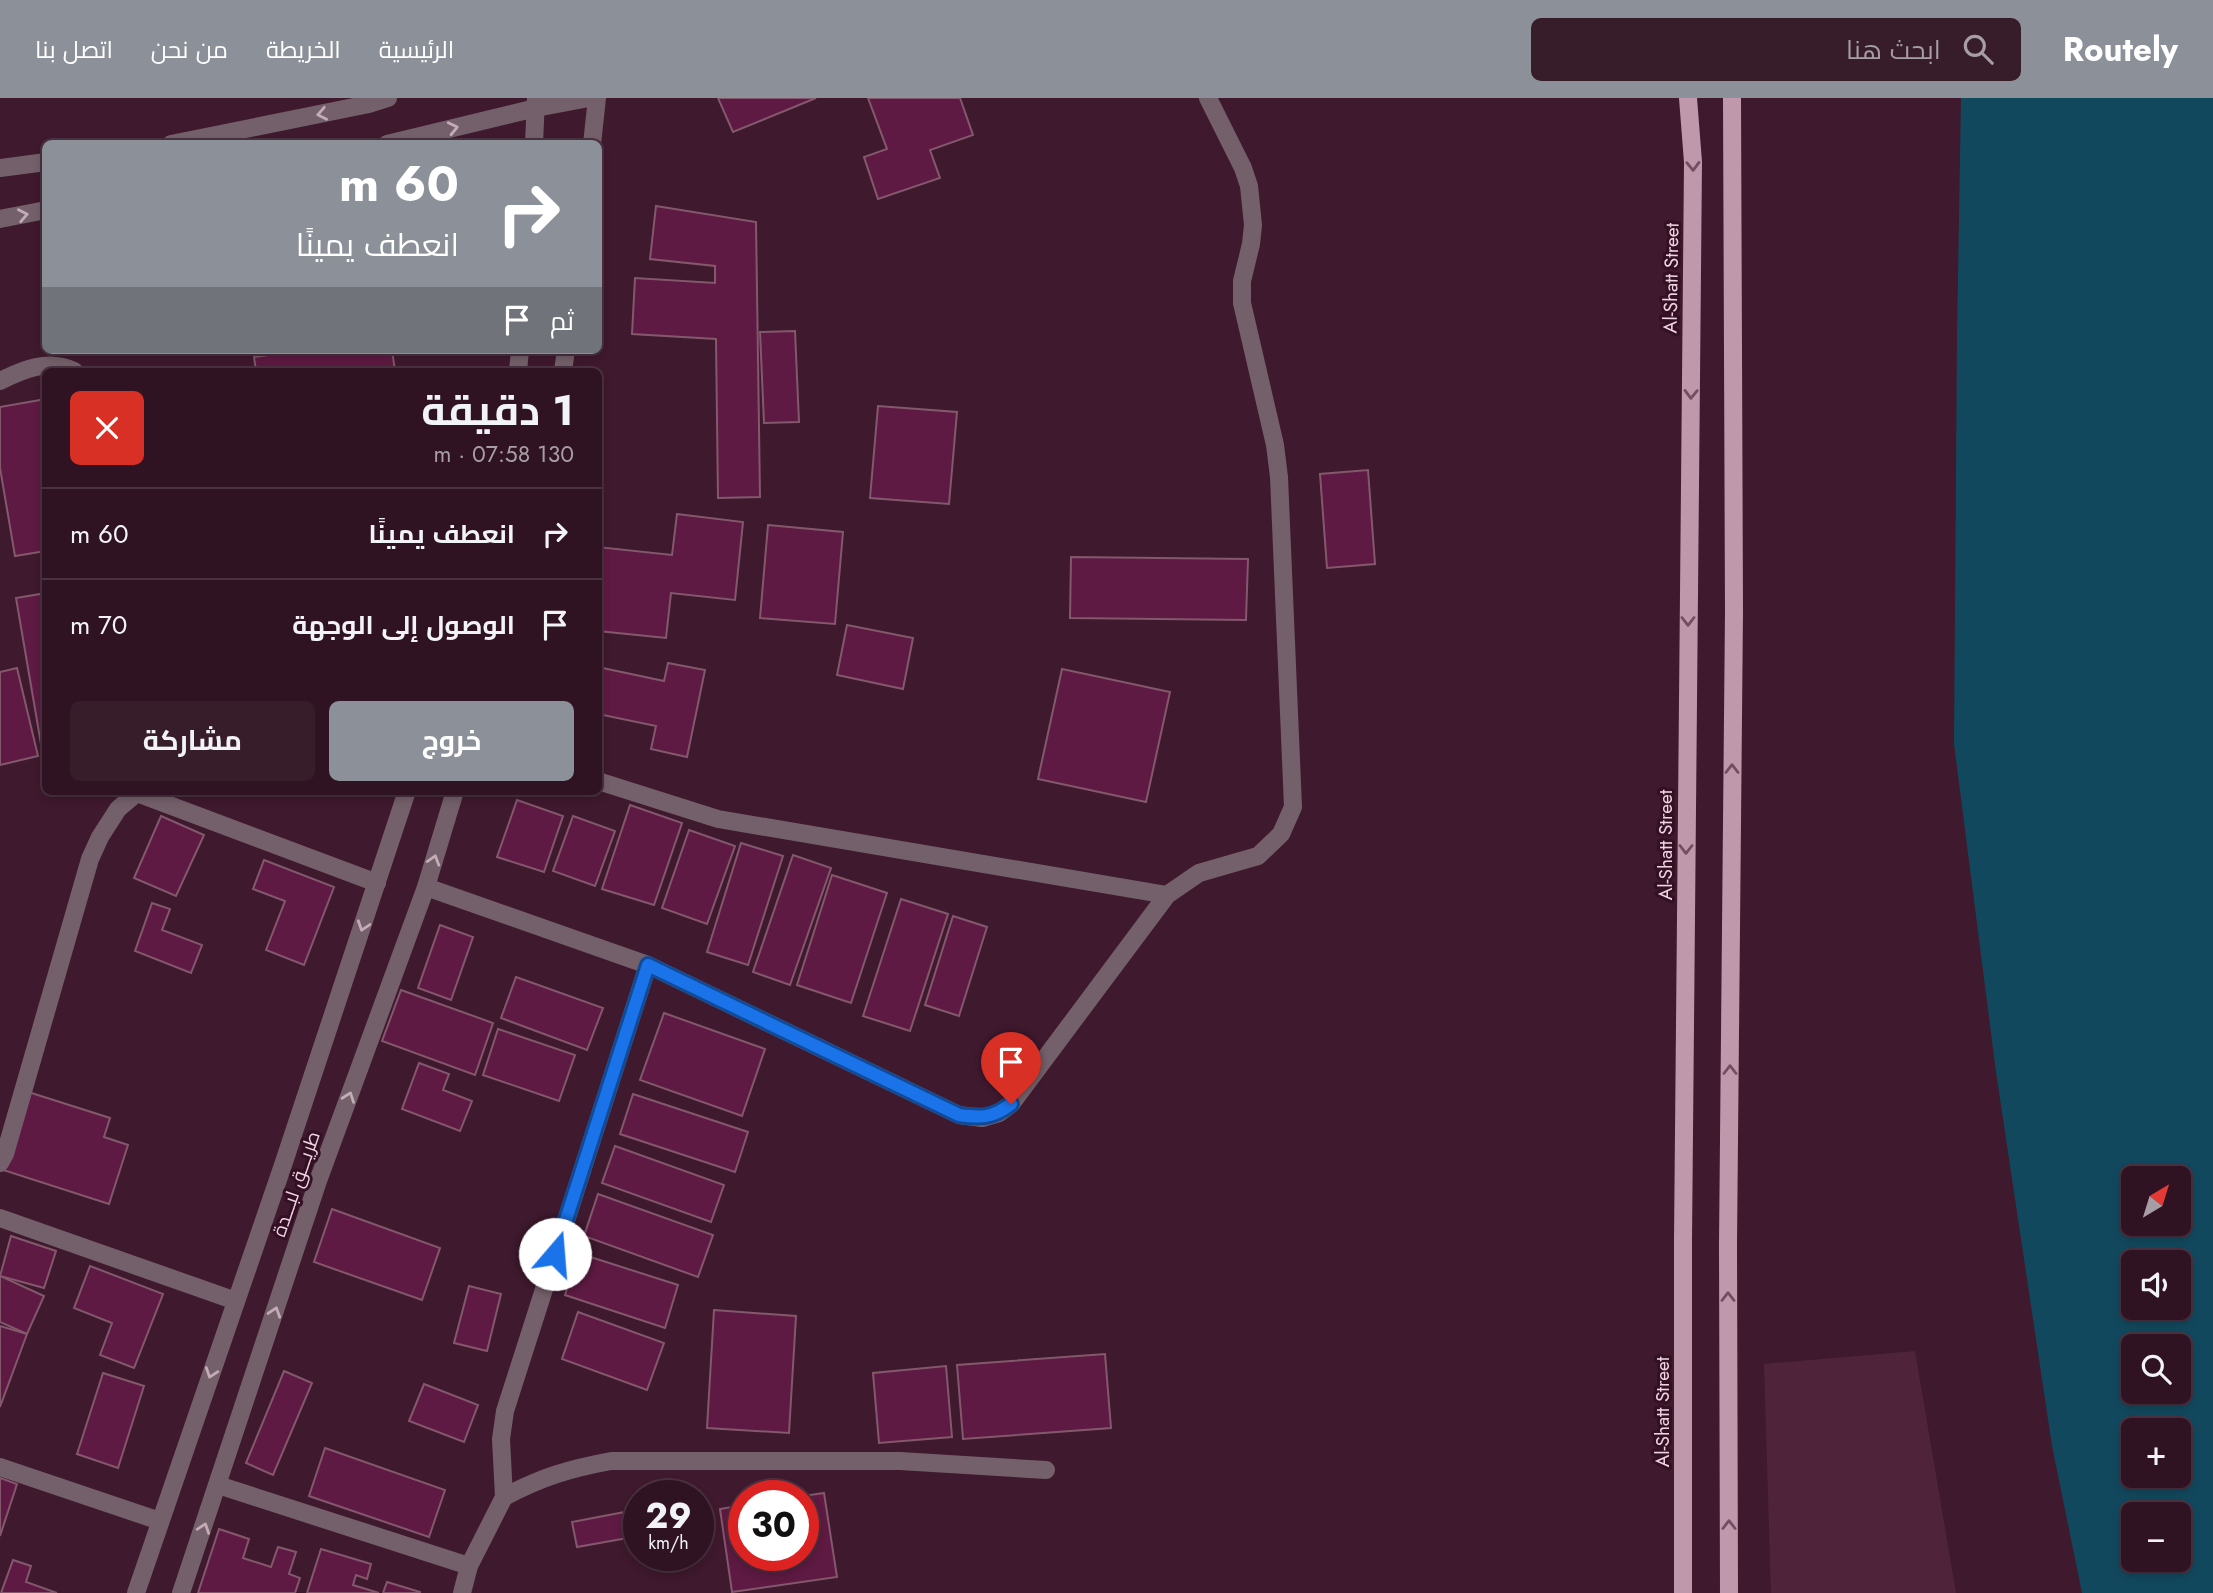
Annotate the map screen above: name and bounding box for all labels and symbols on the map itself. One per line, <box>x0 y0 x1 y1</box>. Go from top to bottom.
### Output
one-way arrow <box>316 105 328 120</box>
one-way arrow <box>447 122 459 136</box>
one-way arrow <box>1685 161 1701 172</box>
one-way arrow <box>17 208 29 223</box>
street label: Al-Shatt Street <box>1657 222 1685 334</box>
one-way arrow <box>1683 388 1698 399</box>
one-way arrow <box>1680 616 1696 627</box>
one-way arrow <box>1724 763 1740 774</box>
street label: Al-Shatt Street <box>1652 789 1679 900</box>
one-way arrow <box>1678 844 1694 854</box>
one-way arrow <box>426 854 441 866</box>
one-way arrow <box>357 919 371 931</box>
pin <box>981 1032 1041 1104</box>
one-way arrow <box>1722 1064 1738 1075</box>
one-way arrow <box>340 1092 354 1104</box>
street label: طريـــق لبـــدة <box>265 1128 327 1240</box>
north arrow <box>2121 1166 2191 1236</box>
position arrow <box>518 1217 592 1291</box>
one-way arrow <box>1720 1292 1736 1302</box>
one-way arrow <box>267 1307 281 1319</box>
street label: Al-Shatt Street <box>1649 1356 1676 1467</box>
one-way arrow <box>205 1367 219 1379</box>
speed limit sign: 30 <box>728 1480 819 1571</box>
one-way arrow <box>1721 1519 1736 1530</box>
one-way arrow <box>196 1523 210 1535</box>

